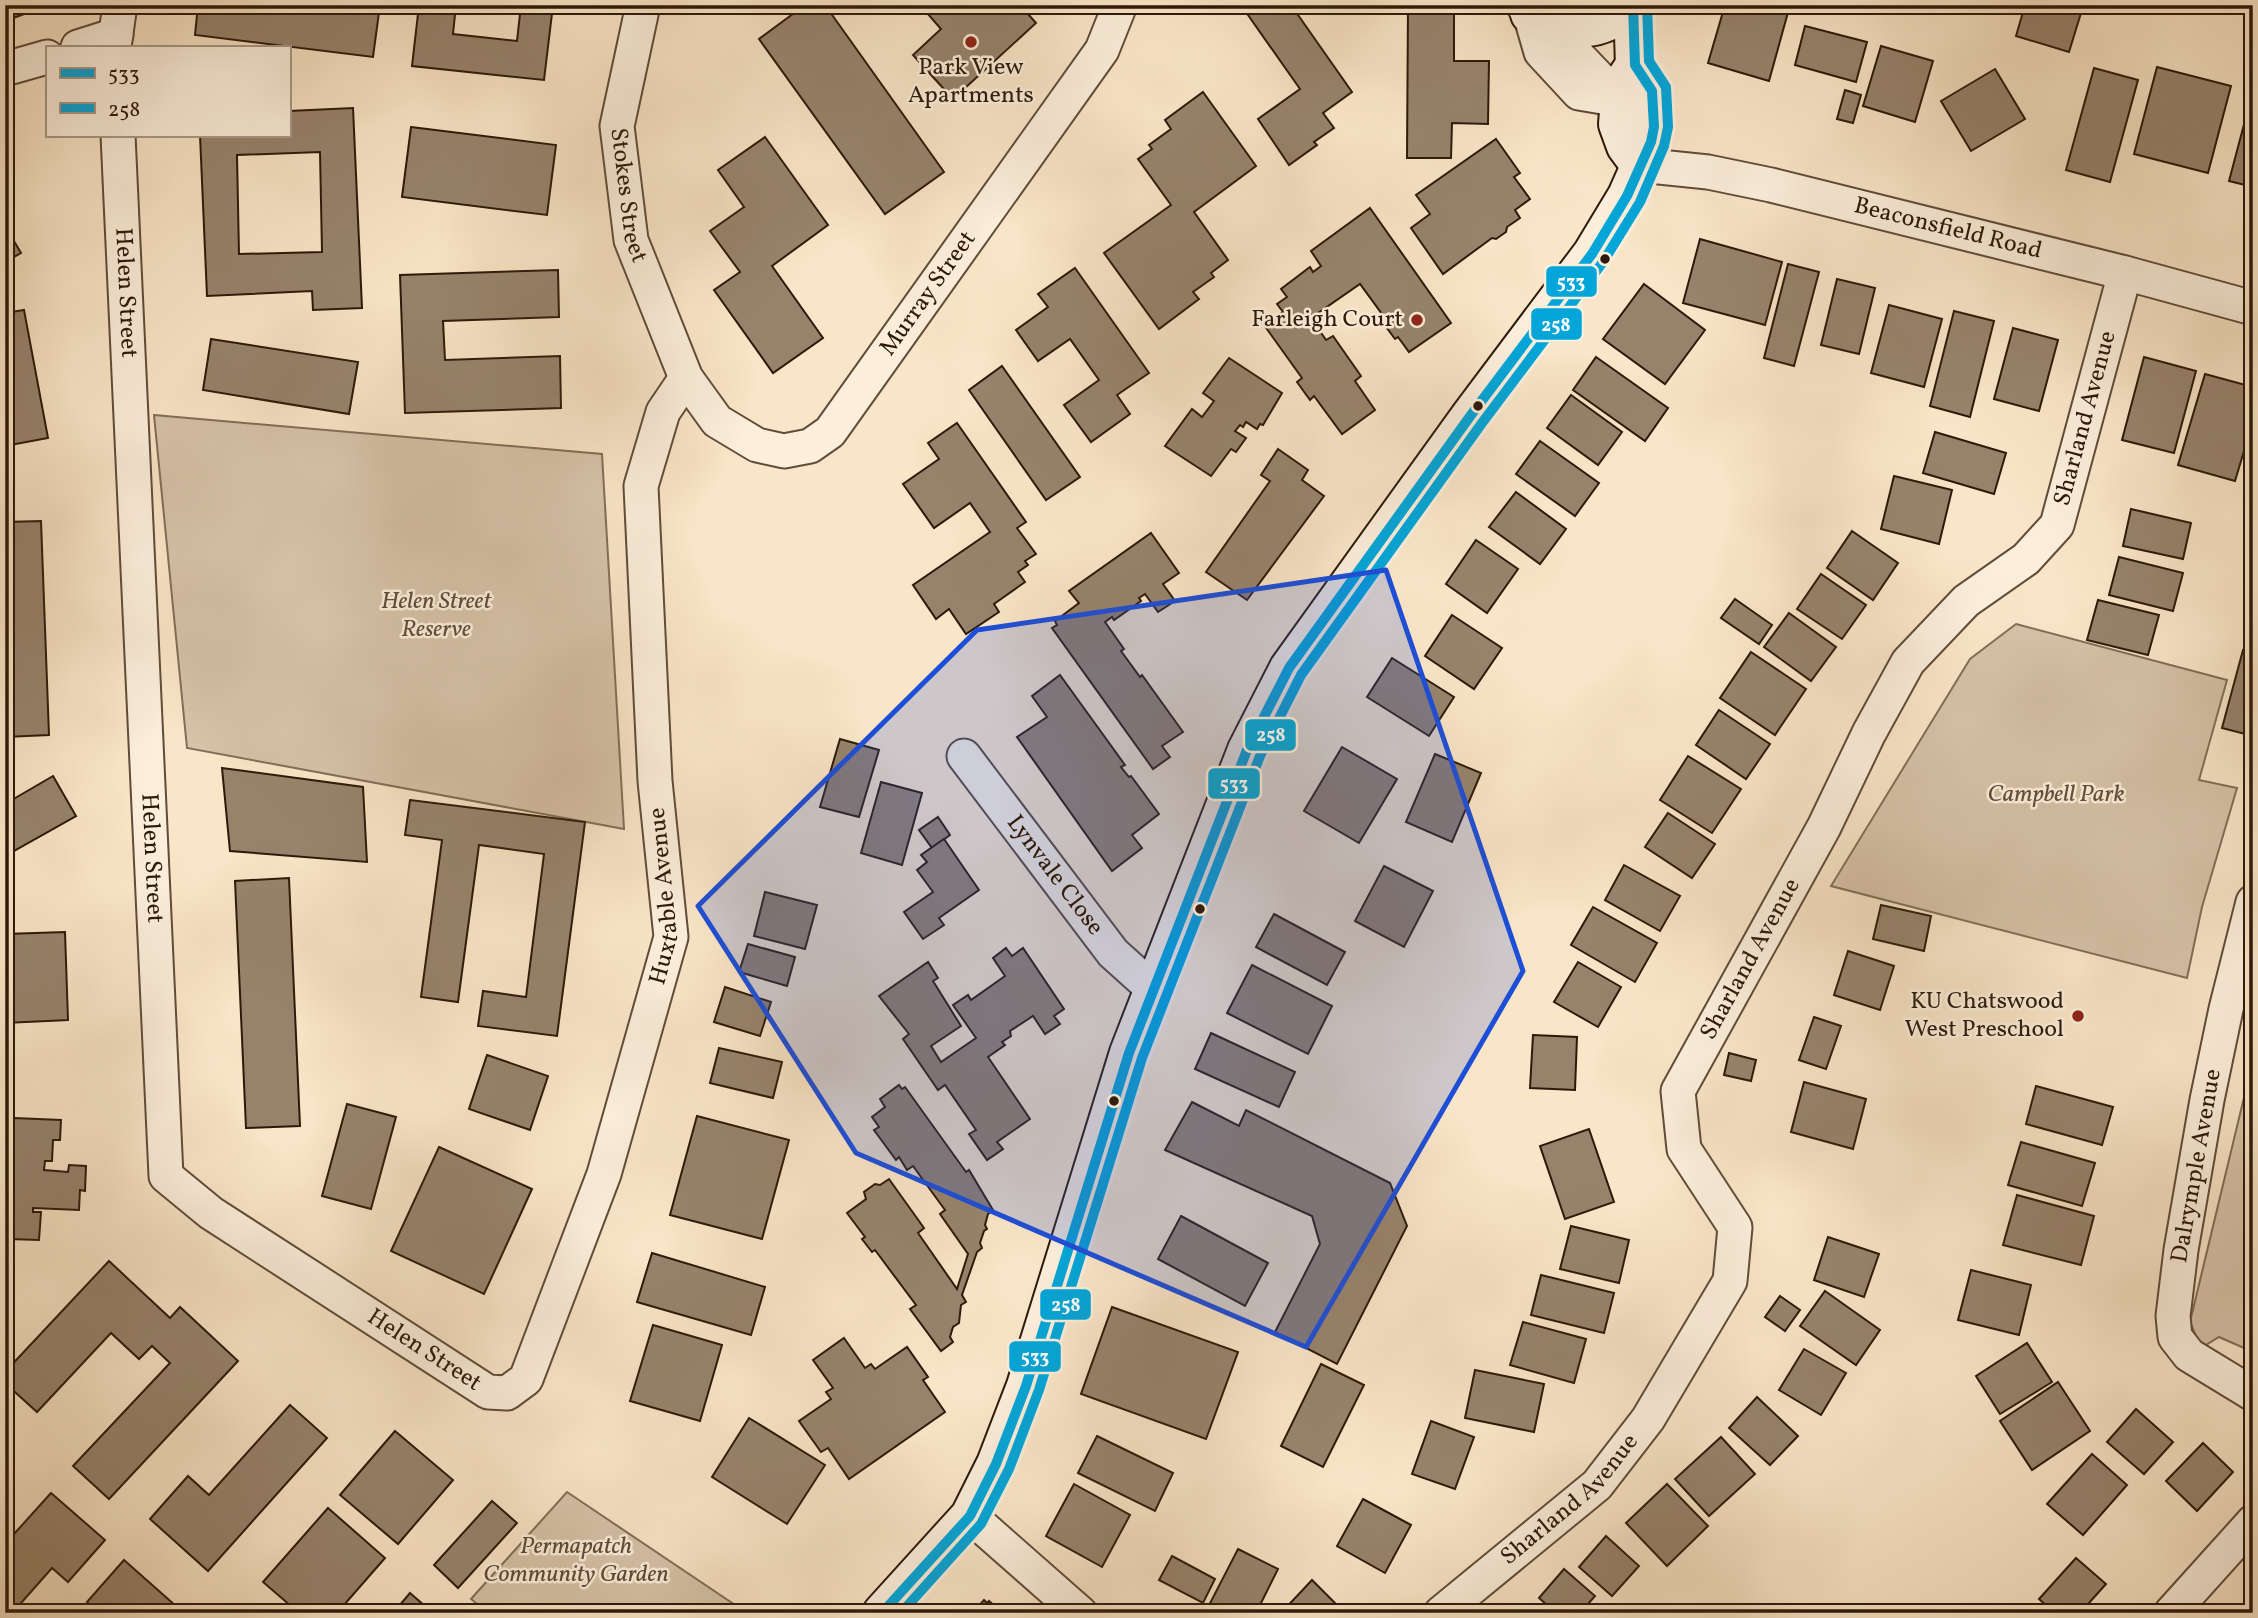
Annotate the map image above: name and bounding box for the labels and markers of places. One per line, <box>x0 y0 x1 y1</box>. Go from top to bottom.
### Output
marker: Park View Apartments <box>963 34 979 50</box>
place label: Park View Apartments <box>908 51 1034 113</box>
unlabelled marker <box>1598 252 1612 266</box>
place label: Farleigh Court <box>1251 303 1403 337</box>
marker: Farleigh Court <box>1409 312 1425 328</box>
unlabelled marker <box>1471 399 1485 413</box>
unlabelled marker <box>1193 902 1207 916</box>
place label: KU Chatswood West Preschool <box>1904 985 2064 1047</box>
marker: KU Chatswood West Preschool <box>2070 1008 2086 1024</box>
unlabelled marker <box>1107 1094 1121 1108</box>

